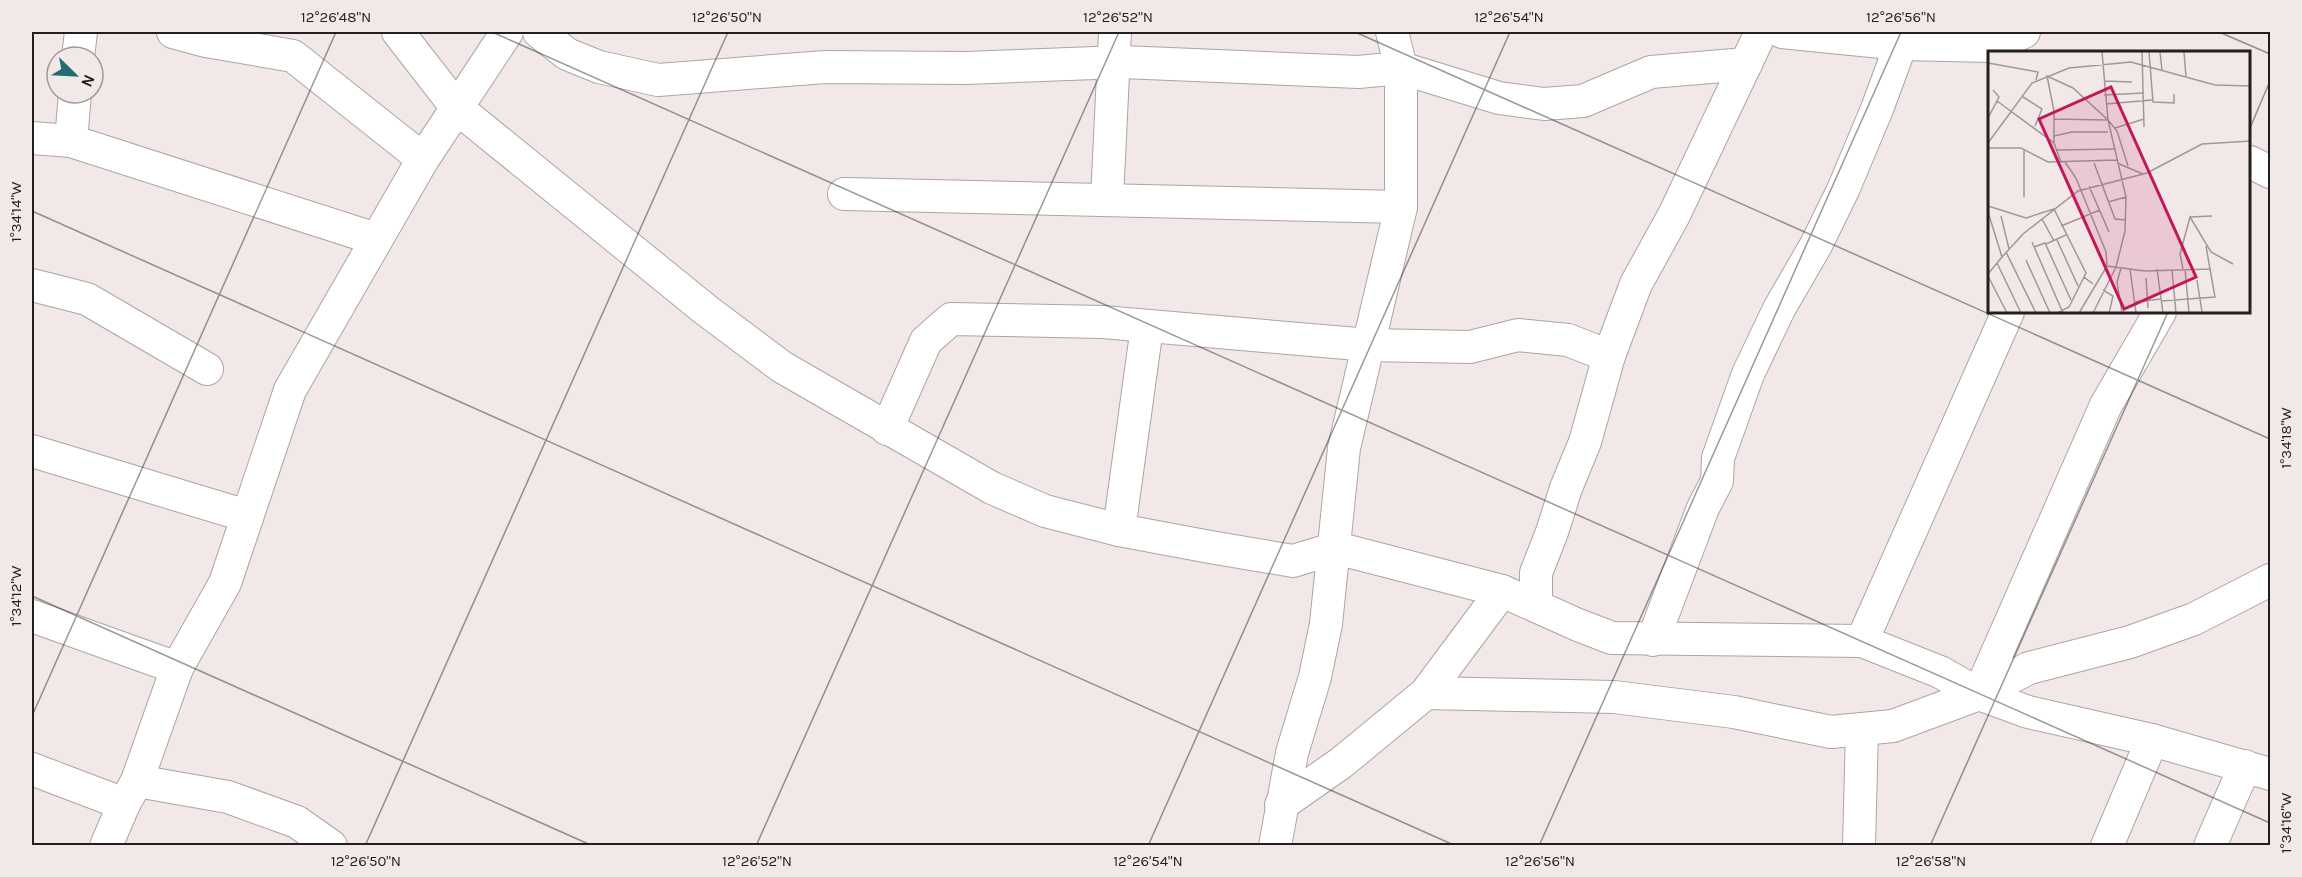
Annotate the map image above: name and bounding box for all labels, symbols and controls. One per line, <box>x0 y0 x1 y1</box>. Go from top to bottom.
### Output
text: 12°26'48"N <box>301 8 371 26</box>
text: 12°26'50"N <box>692 8 762 26</box>
text: 12°26'52"N <box>1083 8 1153 26</box>
text: 12°26'54"N <box>1474 8 1544 26</box>
text: 12°26'56"N <box>1866 8 1936 26</box>
north arrow <box>45 45 105 105</box>
inset map <box>1988 51 2251 314</box>
text: N <box>77 72 99 90</box>
text: 1°34'14"W <box>7 181 25 242</box>
text: 1°34'18"W <box>2277 407 2295 469</box>
text: 1°34'12"W <box>7 565 25 626</box>
text: 1°34'16"W <box>2277 792 2295 853</box>
text: 12°26'50"N <box>331 852 401 870</box>
text: 12°26'52"N <box>722 852 792 870</box>
text: 12°26'54"N <box>1113 852 1183 870</box>
text: 12°26'56"N <box>1505 852 1575 870</box>
text: 12°26'58"N <box>1896 852 1966 870</box>

